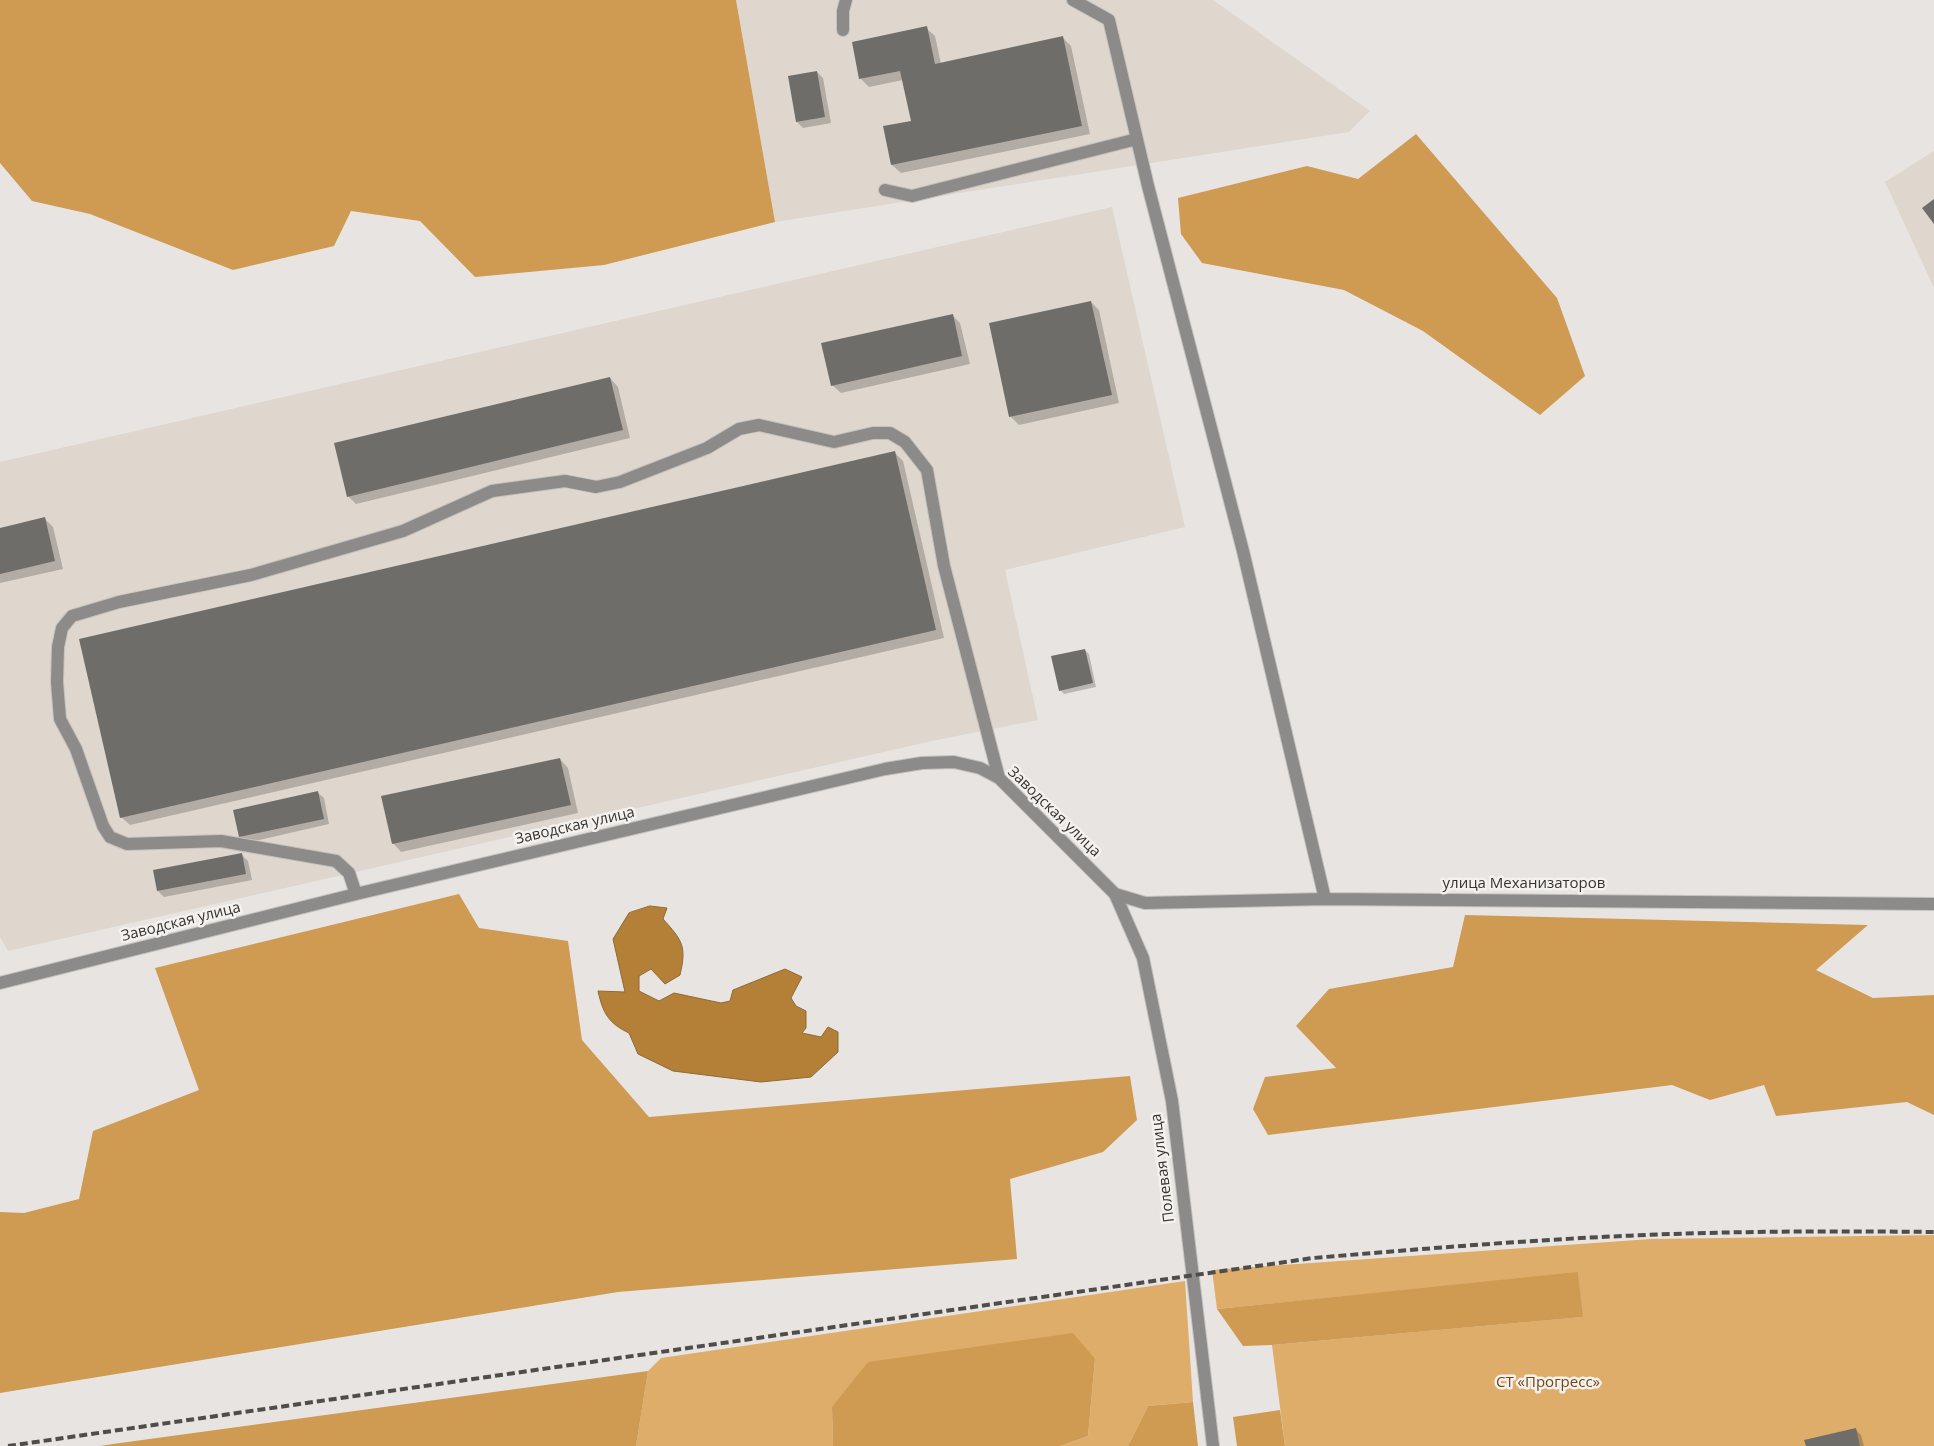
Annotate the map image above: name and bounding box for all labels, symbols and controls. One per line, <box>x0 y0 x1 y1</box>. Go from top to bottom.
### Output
street label: Заводская улица <box>1004 763 1104 861</box>
street label: Заводская улица <box>513 803 637 849</box>
street label: улица Механизаторов <box>1443 875 1605 893</box>
street label: Заводская улица <box>120 898 242 946</box>
street label: Полевая улица <box>1147 1113 1179 1223</box>
park label: СТ «Прогресс» <box>1496 1374 1600 1392</box>

